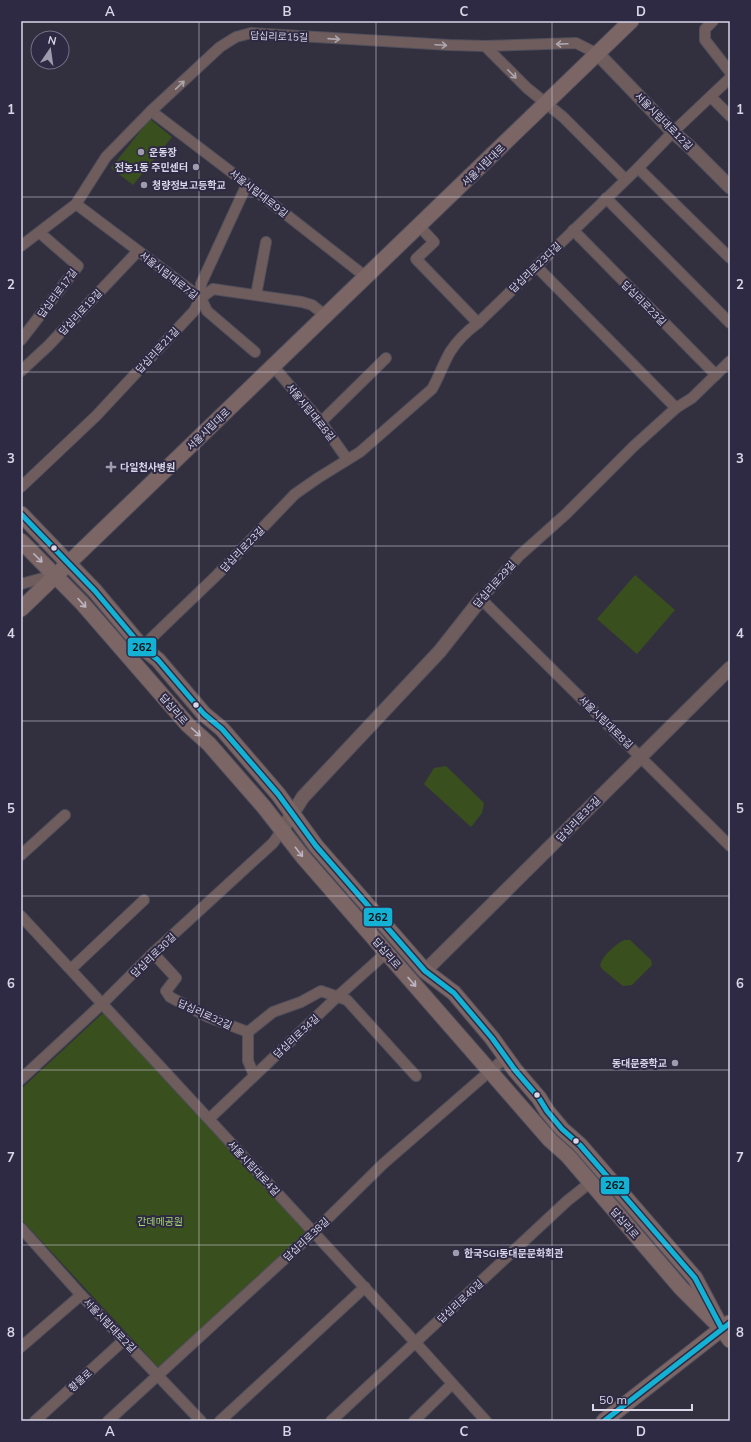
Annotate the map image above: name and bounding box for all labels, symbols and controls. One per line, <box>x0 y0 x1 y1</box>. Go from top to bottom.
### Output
text: A <box>105 3 115 19</box>
text: B <box>283 3 292 19</box>
text: C <box>460 3 469 19</box>
text: D <box>636 3 646 19</box>
street label: 답십리로15길 <box>250 29 308 44</box>
north arrow <box>30 30 70 70</box>
text: N <box>47 33 58 48</box>
one-way arrow <box>327 35 340 42</box>
one-way arrow <box>556 40 569 47</box>
one-way arrow <box>434 41 447 49</box>
one-way arrow <box>508 69 517 79</box>
one-way arrow <box>175 80 185 90</box>
street label: 서울시립대로12길 <box>632 90 695 153</box>
text: 1 <box>7 101 15 117</box>
text: 1 <box>736 101 744 117</box>
street label: 서울시립대로 <box>459 142 508 189</box>
place label: 운동장 <box>149 146 177 159</box>
marker: 운동장 <box>136 147 146 157</box>
place label: 전농1동 주민센터 <box>115 161 188 174</box>
marker: 전농1동 주민센터 <box>191 162 201 172</box>
street label: 서울시립대로9길 <box>227 167 290 220</box>
place label: 청량정보고등학교 <box>152 179 226 192</box>
marker: 청량정보고등학교 <box>139 180 149 190</box>
street label: 답십리로23다길 <box>507 239 564 295</box>
street label: 서울시립대로7길 <box>137 249 200 302</box>
street label: 답십리로17길 <box>35 266 80 320</box>
text: 2 <box>7 276 15 292</box>
text: 2 <box>736 276 744 292</box>
street label: 답십리로23길 <box>619 278 669 328</box>
street label: 답십리로19길 <box>56 287 105 338</box>
street label: 답십리로21길 <box>133 325 182 376</box>
street label: 서울시립대로8길 <box>283 381 338 444</box>
street label: 서울시립대로 <box>184 406 233 453</box>
text: 3 <box>7 450 15 466</box>
text: 3 <box>736 450 744 466</box>
marker: 다일천사병원 <box>105 461 117 473</box>
place label: 다일천사병원 <box>120 461 175 474</box>
street label: 답십리로23길 <box>218 524 267 575</box>
unlabelled marker <box>49 543 59 553</box>
one-way arrow <box>33 553 43 563</box>
street label: 답십리로29길 <box>470 558 518 610</box>
one-way arrow <box>77 598 86 608</box>
text: 4 <box>7 625 15 641</box>
text: 4 <box>736 625 744 641</box>
line badge: 262 <box>127 637 157 657</box>
text: 262 <box>132 640 152 654</box>
street label: 답십리로 <box>157 691 191 727</box>
street label: 서울시립대로8길 <box>576 693 635 751</box>
unlabelled marker <box>191 700 201 710</box>
one-way arrow <box>191 727 201 737</box>
street label: 답십리로35길 <box>554 794 603 845</box>
text: 5 <box>7 800 15 816</box>
text: 5 <box>736 800 744 816</box>
one-way arrow <box>295 846 303 857</box>
line badge: 262 <box>363 907 393 927</box>
text: 262 <box>368 910 388 924</box>
street label: 답십리로30길 <box>128 931 179 980</box>
street label: 답십리로 <box>370 935 404 971</box>
text: 6 <box>7 975 15 991</box>
text: 6 <box>736 975 744 991</box>
one-way arrow <box>407 976 416 987</box>
street label: 답십리로32길 <box>176 997 234 1032</box>
street label: 답십리로34길 <box>271 1012 322 1061</box>
place label: 동대문중학교 <box>612 1057 667 1070</box>
marker: 동대문중학교 <box>670 1058 680 1068</box>
unlabelled marker <box>532 1090 542 1100</box>
unlabelled marker <box>571 1136 581 1146</box>
street label: 서울시립대로4길 <box>225 1138 282 1199</box>
text: 7 <box>7 1149 15 1165</box>
text: 7 <box>736 1149 744 1165</box>
line badge: 262 <box>600 1176 630 1195</box>
text: 262 <box>605 1178 625 1192</box>
street label: 답십리로 <box>608 1205 642 1241</box>
park label: 간데메공원 <box>137 1215 183 1228</box>
street label: 답십리로38길 <box>281 1215 332 1264</box>
place label: 한국SGI동대문문화회관 <box>464 1247 564 1260</box>
marker: 한국SGI동대문문화회관 <box>451 1248 461 1258</box>
street label: 답십리로40길 <box>435 1277 486 1326</box>
street label: 서울시립대로2길 <box>81 1296 139 1355</box>
text: 8 <box>7 1324 15 1340</box>
text: 8 <box>736 1324 744 1340</box>
street label: 황물로 <box>66 1366 95 1394</box>
scale bar <box>593 1386 692 1412</box>
text: 50 m <box>599 1392 627 1407</box>
text: A <box>105 1423 115 1439</box>
text: B <box>283 1423 292 1439</box>
text: C <box>460 1423 469 1439</box>
text: D <box>636 1423 646 1439</box>

